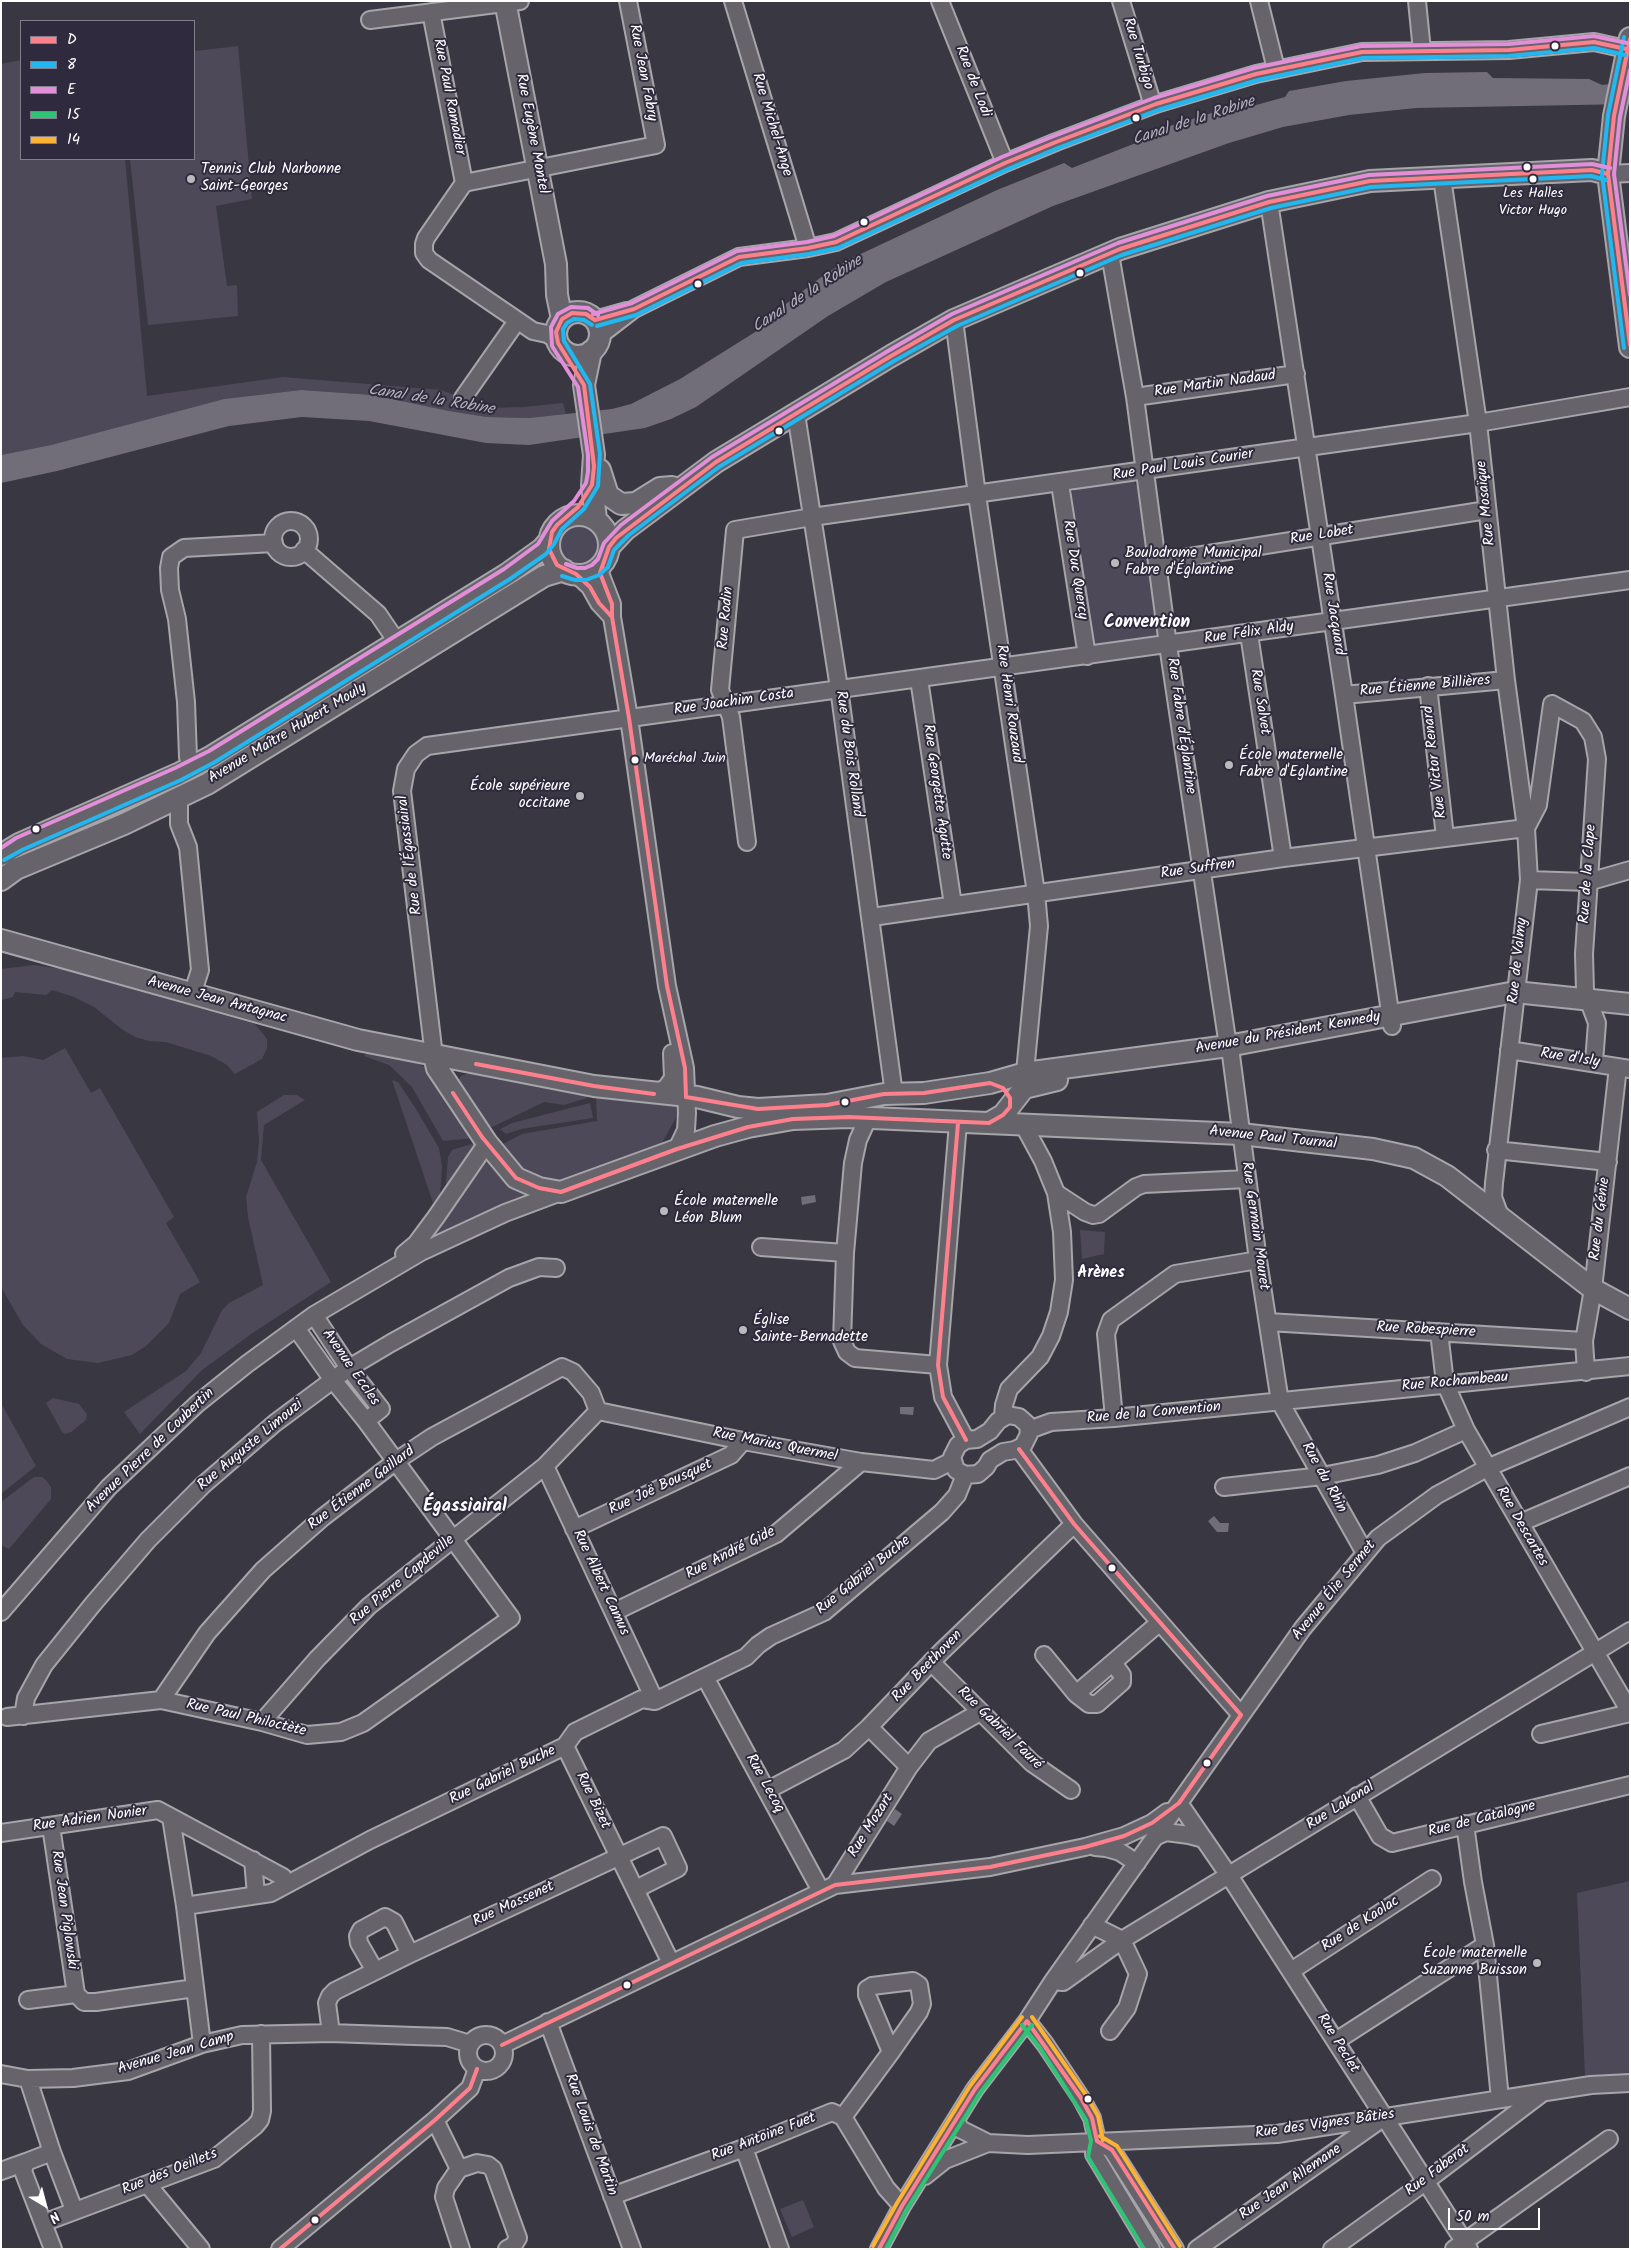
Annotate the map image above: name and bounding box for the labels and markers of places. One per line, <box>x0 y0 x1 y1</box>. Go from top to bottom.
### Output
unlabelled marker <box>1550 41 1560 51</box>
unlabelled marker <box>1131 113 1141 123</box>
place label: Tennis Club Narbonne Saint-Georges <box>201 161 341 196</box>
unlabelled marker <box>1522 162 1532 172</box>
marker: Tennis Club Narbonne Saint-Georges <box>185 173 197 185</box>
marker: Les Halles Victor Hugo <box>1528 174 1538 184</box>
place label: Les Halles Victor Hugo <box>1499 187 1567 220</box>
unlabelled marker <box>859 217 869 227</box>
unlabelled marker <box>1075 268 1085 278</box>
unlabelled marker <box>693 279 703 289</box>
unlabelled marker <box>774 426 784 436</box>
place label: Boulodrome Municipal Fabre d'Églantine <box>1125 545 1262 580</box>
marker: Boulodrome Municipal Fabre d'Églantine <box>1109 557 1121 569</box>
place label: École maternelle Fabre d'Eglantine <box>1239 747 1348 782</box>
place label: Maréchal Juin <box>644 752 726 768</box>
marker: Maréchal Juin <box>630 755 640 765</box>
marker: École maternelle Fabre d'Eglantine <box>1223 759 1235 771</box>
place label: École supérieure occitane <box>470 778 570 813</box>
marker: École supérieure occitane <box>574 790 586 802</box>
unlabelled marker <box>31 824 41 834</box>
unlabelled marker <box>840 1097 850 1107</box>
place label: École maternelle Léon Blum <box>674 1193 778 1228</box>
marker: École maternelle Léon Blum <box>658 1205 670 1217</box>
place label: Église Sainte-Bernadette <box>753 1312 868 1347</box>
marker: Église Sainte-Bernadette <box>737 1324 749 1336</box>
unlabelled marker <box>1107 1563 1117 1573</box>
unlabelled marker <box>1202 1758 1212 1768</box>
place label: École maternelle Suzanne Buisson <box>1422 1945 1527 1980</box>
marker: École maternelle Suzanne Buisson <box>1531 1957 1543 1969</box>
unlabelled marker <box>622 1980 632 1990</box>
unlabelled marker <box>1083 2094 1093 2104</box>
unlabelled marker <box>310 2215 320 2225</box>

